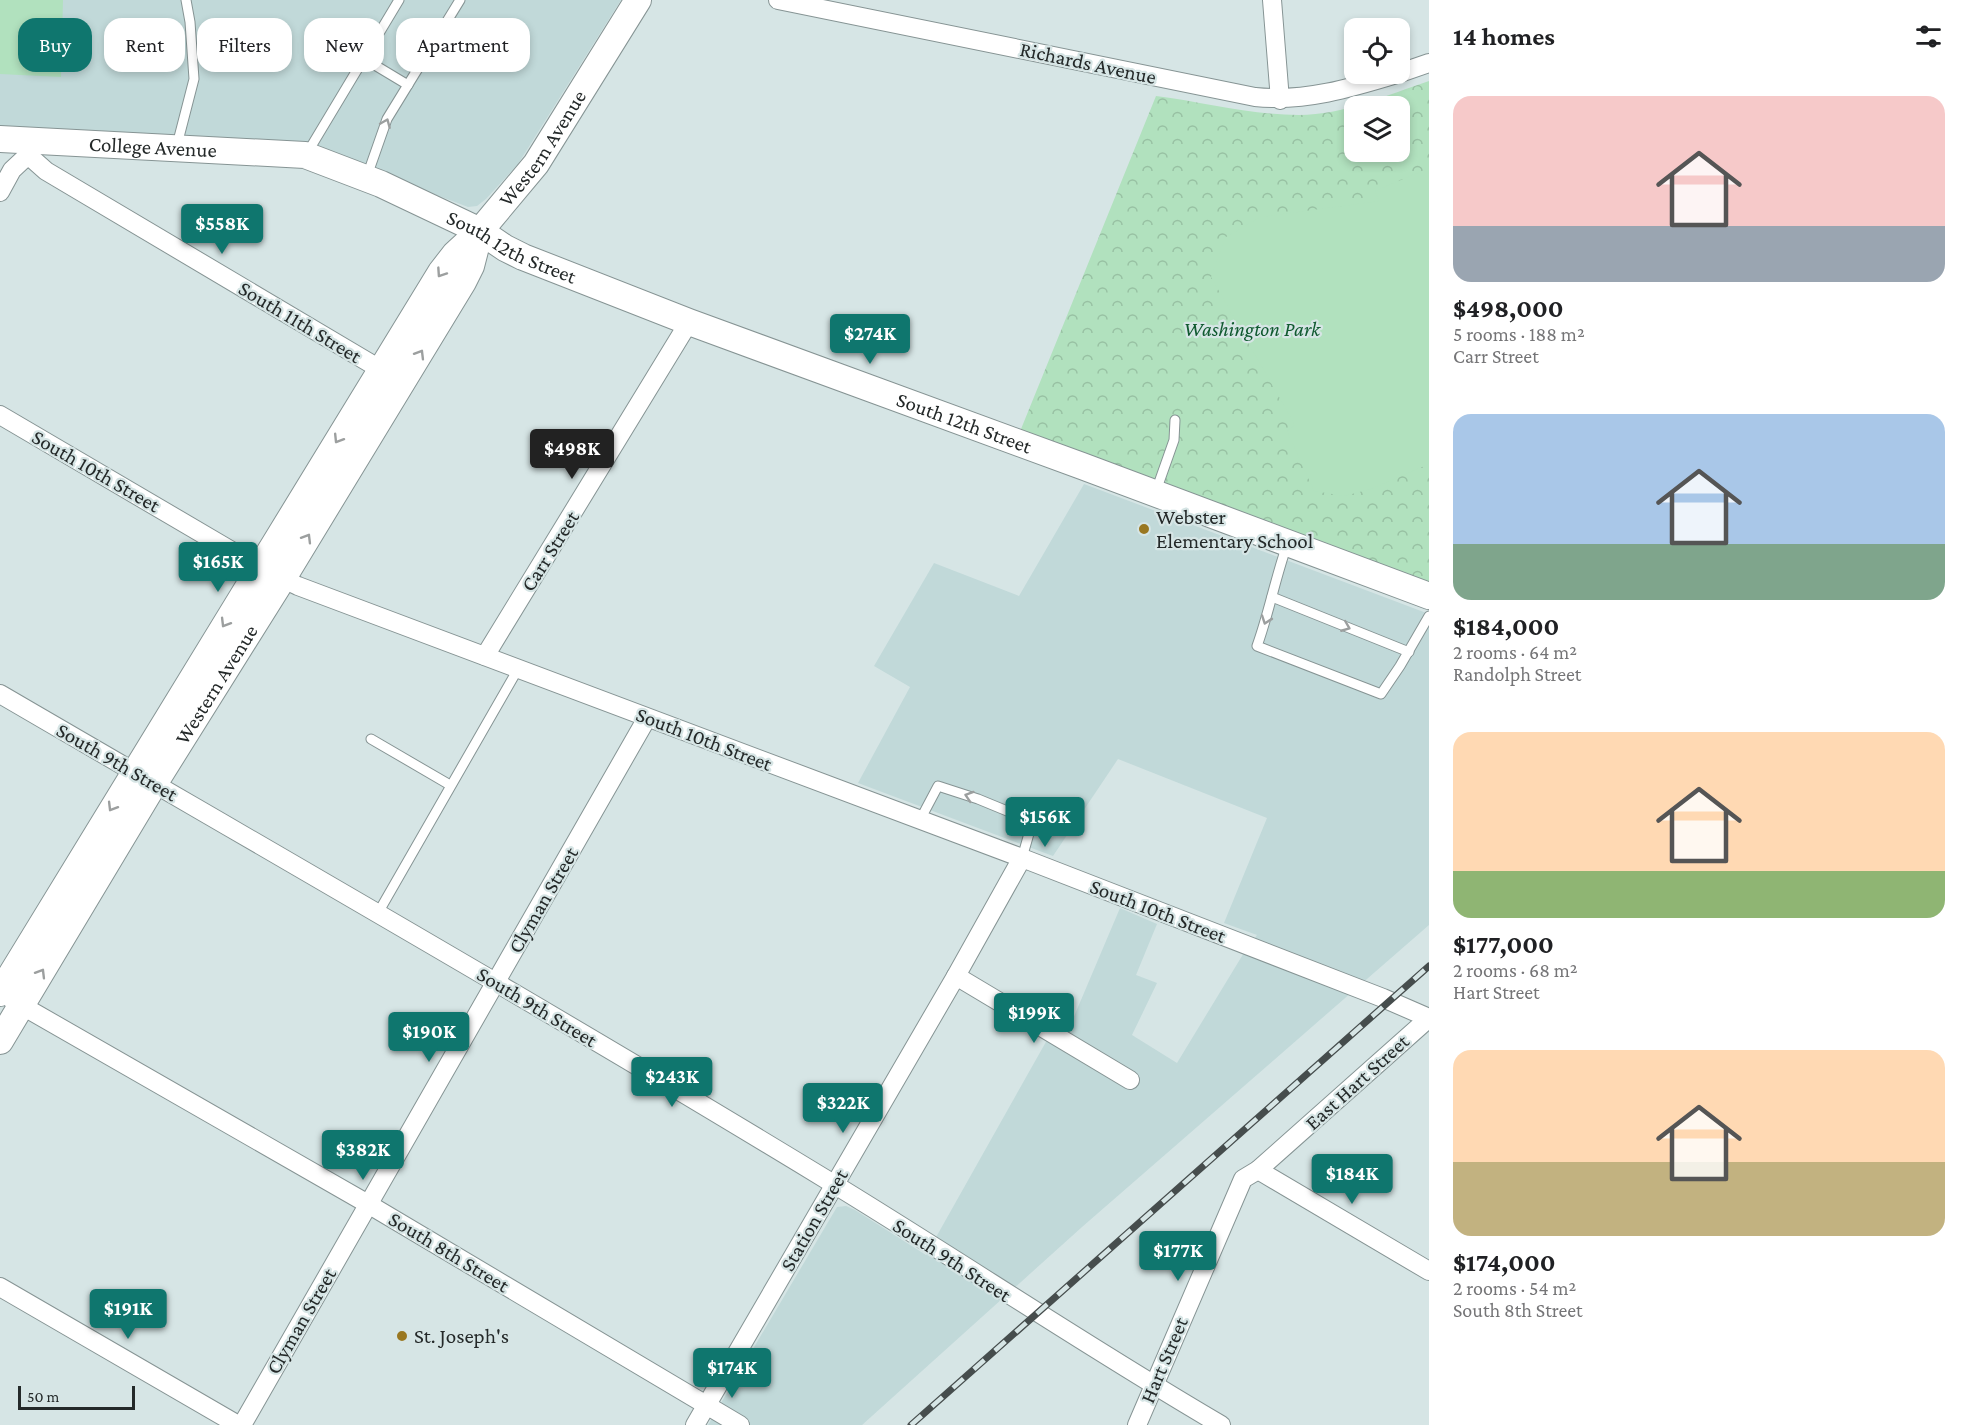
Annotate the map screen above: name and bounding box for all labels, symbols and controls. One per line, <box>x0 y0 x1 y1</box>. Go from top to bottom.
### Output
chip: Buy <box>18 18 92 72</box>
chip: Rent <box>104 18 185 72</box>
chip: Filters <box>197 18 292 72</box>
chip: New <box>304 18 384 72</box>
chip: Apartment <box>396 18 530 72</box>
map controls <box>1344 18 1410 162</box>
button: locate <box>1344 18 1410 84</box>
icon: filters <box>1912 20 1945 53</box>
text: 14 homes <box>1453 22 1555 51</box>
street label: Richards Avenue <box>1018 37 1158 89</box>
street label: Western Avenue <box>494 86 591 211</box>
button: layers <box>1344 96 1410 162</box>
one-way arrow <box>379 119 391 130</box>
street label: College Avenue <box>88 132 217 162</box>
icon: home <box>1645 135 1753 243</box>
pin: $558K <box>180 204 264 255</box>
street label: South 12th Street <box>443 205 581 289</box>
text: $558K <box>195 212 249 234</box>
one-way arrow <box>437 267 448 278</box>
street label: South 11th Street <box>234 276 367 369</box>
text: $498,000 <box>1453 294 1564 323</box>
pin: $274K <box>828 314 912 365</box>
park label: Washington Park <box>1184 317 1321 341</box>
text: $274K <box>844 322 896 344</box>
text: 5 rooms · 188 m² <box>1453 323 1585 345</box>
text: Carr Street <box>1453 345 1539 367</box>
one-way arrow <box>412 350 424 360</box>
street label: South 12th Street <box>893 387 1036 459</box>
street label: South 10th Street <box>28 425 165 518</box>
pin: $498K <box>530 429 614 480</box>
one-way arrow <box>333 433 345 443</box>
text: $498K <box>544 437 600 459</box>
icon: home <box>1645 453 1753 561</box>
place label: Webster Elementary School <box>1156 505 1313 553</box>
street label: Carr Street <box>516 506 585 596</box>
marker: Webster Elementary School <box>1137 522 1151 536</box>
one-way arrow <box>300 534 312 544</box>
pin: $165K <box>176 542 260 593</box>
text: $165K <box>193 550 243 572</box>
text: $184,000 <box>1453 612 1559 641</box>
one-way arrow <box>1261 614 1274 624</box>
one-way arrow <box>220 617 232 627</box>
street label: Western Avenue <box>170 620 263 749</box>
one-way arrow <box>1339 620 1350 632</box>
text: 2 rooms · 64 m² <box>1453 641 1577 663</box>
text: Randolph Street <box>1453 663 1581 685</box>
street label: South 10th Street <box>633 702 776 776</box>
street label: South 9th Street <box>52 718 183 807</box>
icon: home <box>1645 771 1753 879</box>
one-way arrow <box>964 791 975 803</box>
pin: $156K <box>1003 797 1087 848</box>
one-way arrow <box>108 801 120 811</box>
text: $156K <box>1020 805 1070 827</box>
street label: Clyman Street <box>503 842 584 957</box>
street label: South 10th Street <box>1087 874 1230 948</box>
text: $177,000 <box>1453 930 1554 959</box>
text: 2 rooms · 68 m² <box>1453 959 1578 981</box>
street label: South 9th Street <box>473 962 602 1053</box>
one-way arrow <box>34 969 45 979</box>
text: Hart Street <box>1453 981 1540 1003</box>
pin: $199K <box>992 993 1076 1044</box>
text: $199K <box>1008 1001 1060 1023</box>
pin: $190K <box>387 1012 471 1063</box>
text: $190K <box>402 1020 456 1042</box>
street label: East Hart Street <box>1300 1028 1415 1135</box>
pin: $243K <box>630 1057 714 1108</box>
text: $243K <box>645 1065 699 1087</box>
pin: $322K <box>801 1083 885 1134</box>
icon: home <box>1645 1089 1753 1197</box>
text: $322K <box>817 1091 869 1113</box>
pin: $382K <box>321 1130 405 1181</box>
text: $382K <box>336 1138 390 1160</box>
pin: $184K <box>1310 1154 1394 1205</box>
text: $184K <box>1326 1162 1378 1184</box>
street label: Station Street <box>775 1164 853 1275</box>
street label: South 8th Street <box>384 1207 514 1298</box>
street label: South 9th Street <box>889 1213 1016 1308</box>
pin: $177K <box>1136 1231 1220 1282</box>
text: $177K <box>1153 1239 1203 1261</box>
text: $174,000 <box>1453 1248 1556 1277</box>
street label: Clyman Street <box>261 1263 342 1378</box>
text: 2 rooms · 54 m² <box>1453 1277 1576 1299</box>
pin: $191K <box>86 1289 170 1340</box>
text: $191K <box>104 1297 152 1319</box>
text: South 8th Street <box>1453 1299 1583 1321</box>
street label: Hart Street <box>1135 1312 1193 1407</box>
place label: St. Joseph's <box>414 1324 509 1348</box>
marker: St. Joseph's <box>395 1329 409 1343</box>
pin: $174K <box>690 1348 774 1399</box>
text: $174K <box>707 1356 757 1378</box>
scale bar <box>18 1383 135 1410</box>
text: 50 m <box>27 1388 59 1405</box>

